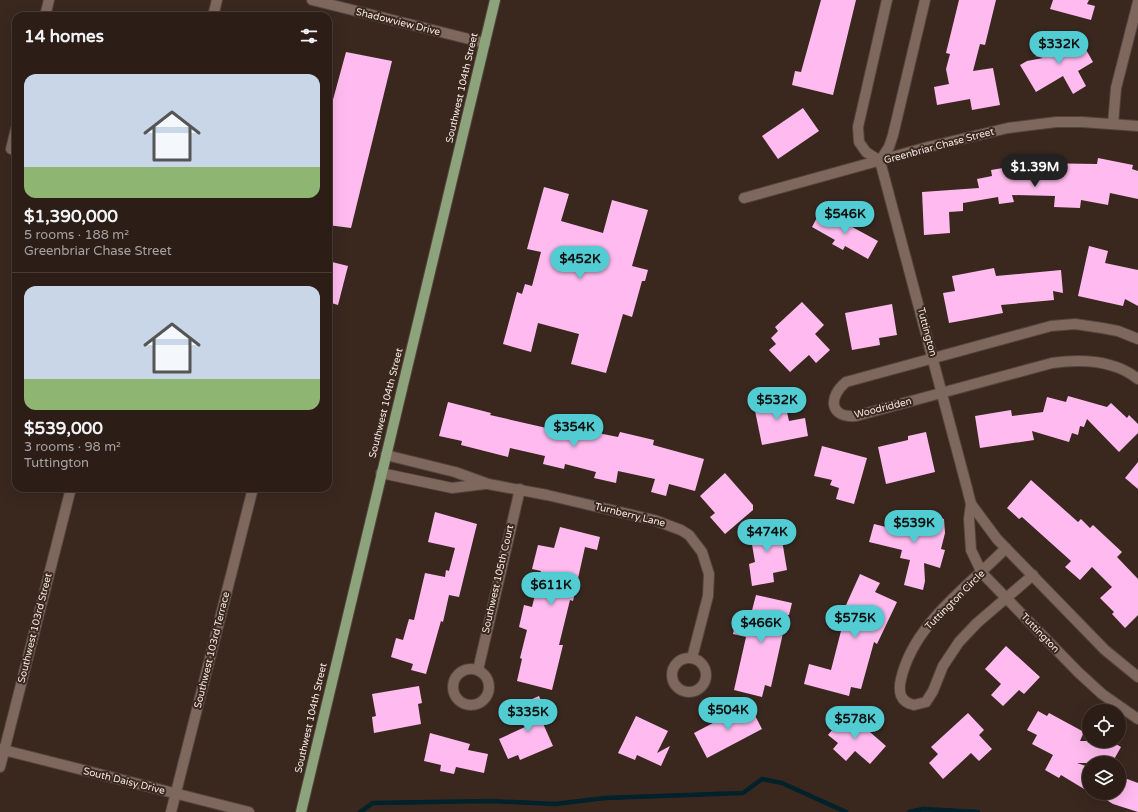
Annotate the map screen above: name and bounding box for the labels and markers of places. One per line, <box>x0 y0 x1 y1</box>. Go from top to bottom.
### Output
pin: $332K <box>1031 31 1087 65</box>
pin: $1.39M <box>1002 154 1068 188</box>
pin: $546K <box>817 201 873 235</box>
pin: $452K <box>552 246 608 280</box>
pin: $532K <box>749 387 805 421</box>
pin: $354K <box>546 414 602 448</box>
pin: $539K <box>886 510 942 544</box>
pin: $474K <box>739 519 795 553</box>
pin: $611K <box>523 572 579 606</box>
pin: $575K <box>827 605 883 639</box>
pin: $466K <box>733 610 789 644</box>
pin: $504K <box>700 697 756 731</box>
pin: $335K <box>500 699 556 733</box>
pin: $578K <box>827 706 883 740</box>

